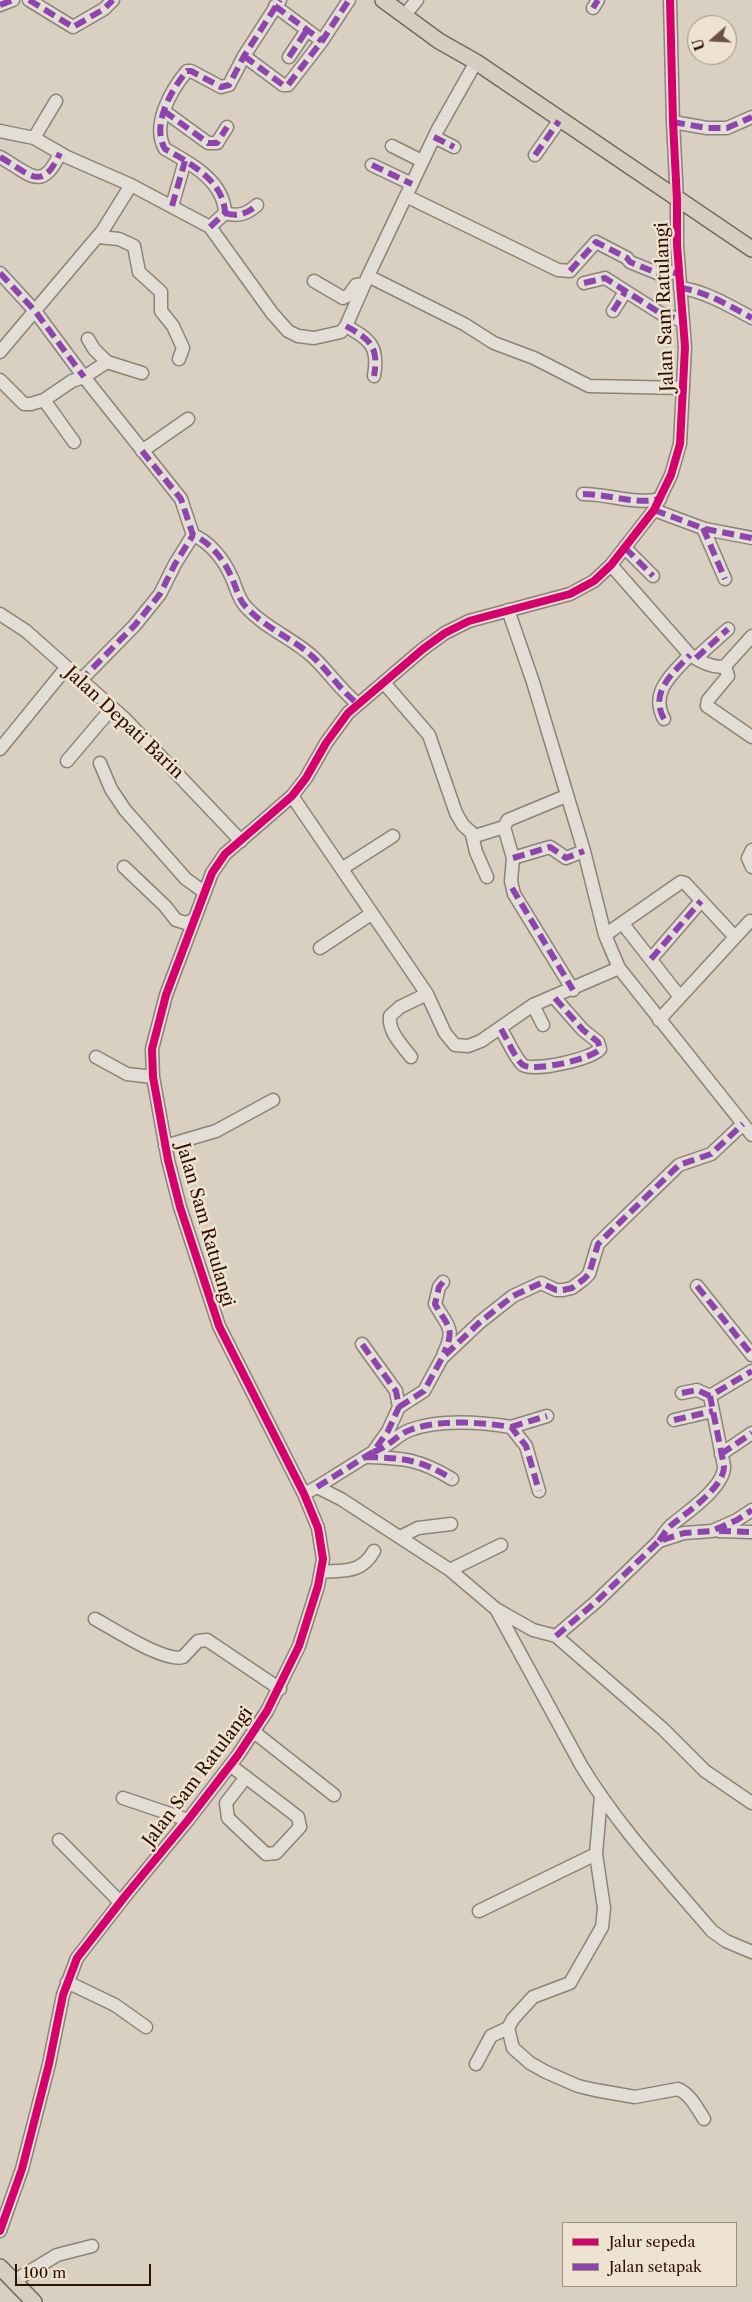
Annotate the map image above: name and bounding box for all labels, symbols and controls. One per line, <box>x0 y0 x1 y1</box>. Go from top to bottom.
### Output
north arrow <box>687 15 737 65</box>
text: U <box>688 36 709 53</box>
street label: Jalan Sam Ratulangi <box>651 222 679 392</box>
street label: Jalan Depati Barin <box>60 662 188 784</box>
street label: Jalan Sam Ratulangi <box>171 1141 239 1309</box>
street label: Jalan Sam Ratulangi <box>138 1703 258 1851</box>
legend <box>562 2222 737 2287</box>
text: Jalur sepeda <box>609 2232 695 2251</box>
scale bar <box>18 2254 154 2286</box>
text: Jalan setapak <box>609 2257 702 2276</box>
text: 100 m <box>23 2263 66 2282</box>

